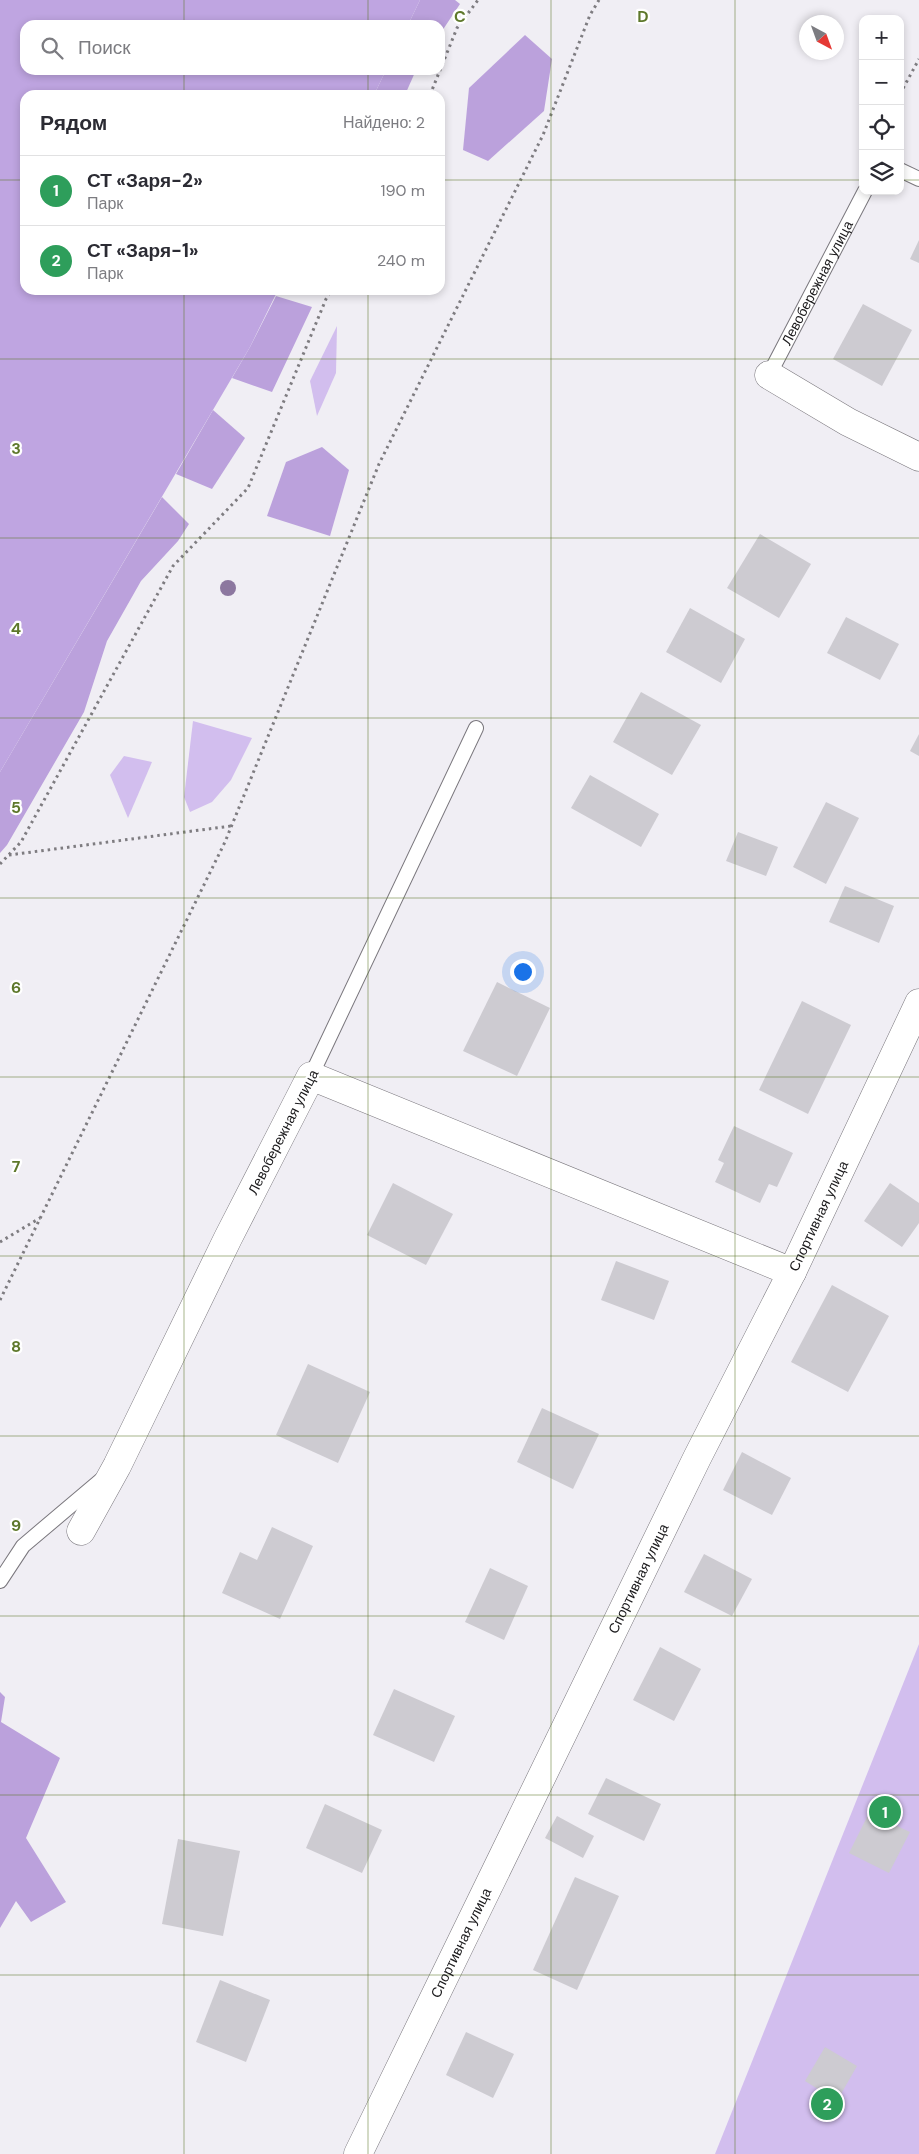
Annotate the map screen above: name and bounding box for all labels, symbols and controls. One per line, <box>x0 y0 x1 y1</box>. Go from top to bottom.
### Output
text: C <box>454 6 466 27</box>
text: D <box>637 6 649 27</box>
north arrow <box>799 15 844 60</box>
map controls <box>859 15 904 195</box>
button: + <box>859 15 904 60</box>
search box <box>20 20 445 75</box>
icon: search <box>38 34 66 62</box>
text: Поиск <box>78 35 131 60</box>
button: − <box>859 60 904 105</box>
button: locate <box>859 105 904 150</box>
text: Рядом <box>40 109 107 137</box>
text: Найдено: 2 <box>343 112 425 133</box>
button: layers <box>859 150 904 195</box>
text: СТ «Заря-2» <box>87 168 203 193</box>
text: 1 <box>53 180 59 201</box>
text: 190 m <box>381 180 425 201</box>
text: Парк <box>87 193 123 214</box>
street label: Левобережная улица <box>777 217 857 348</box>
text: СТ «Заря-1» <box>87 238 199 263</box>
text: 2 <box>51 250 61 271</box>
text: 240 m <box>377 250 425 271</box>
text: Парк <box>87 263 123 284</box>
text: 3 <box>11 438 21 459</box>
text: 4 <box>11 618 21 639</box>
text: 5 <box>11 797 21 818</box>
your location <box>510 959 536 985</box>
text: 6 <box>11 977 21 998</box>
street label: Левобережная улица <box>244 1066 322 1197</box>
text: 7 <box>12 1156 21 1177</box>
street label: Спортивная улица <box>785 1158 852 1274</box>
text: 8 <box>11 1336 21 1357</box>
text: 9 <box>11 1515 21 1536</box>
street label: Спортивная улица <box>604 1521 673 1637</box>
pin: 1 <box>869 1793 901 1831</box>
street label: Спортивная улица <box>427 1885 495 2001</box>
pin: 2 <box>811 2085 843 2123</box>

